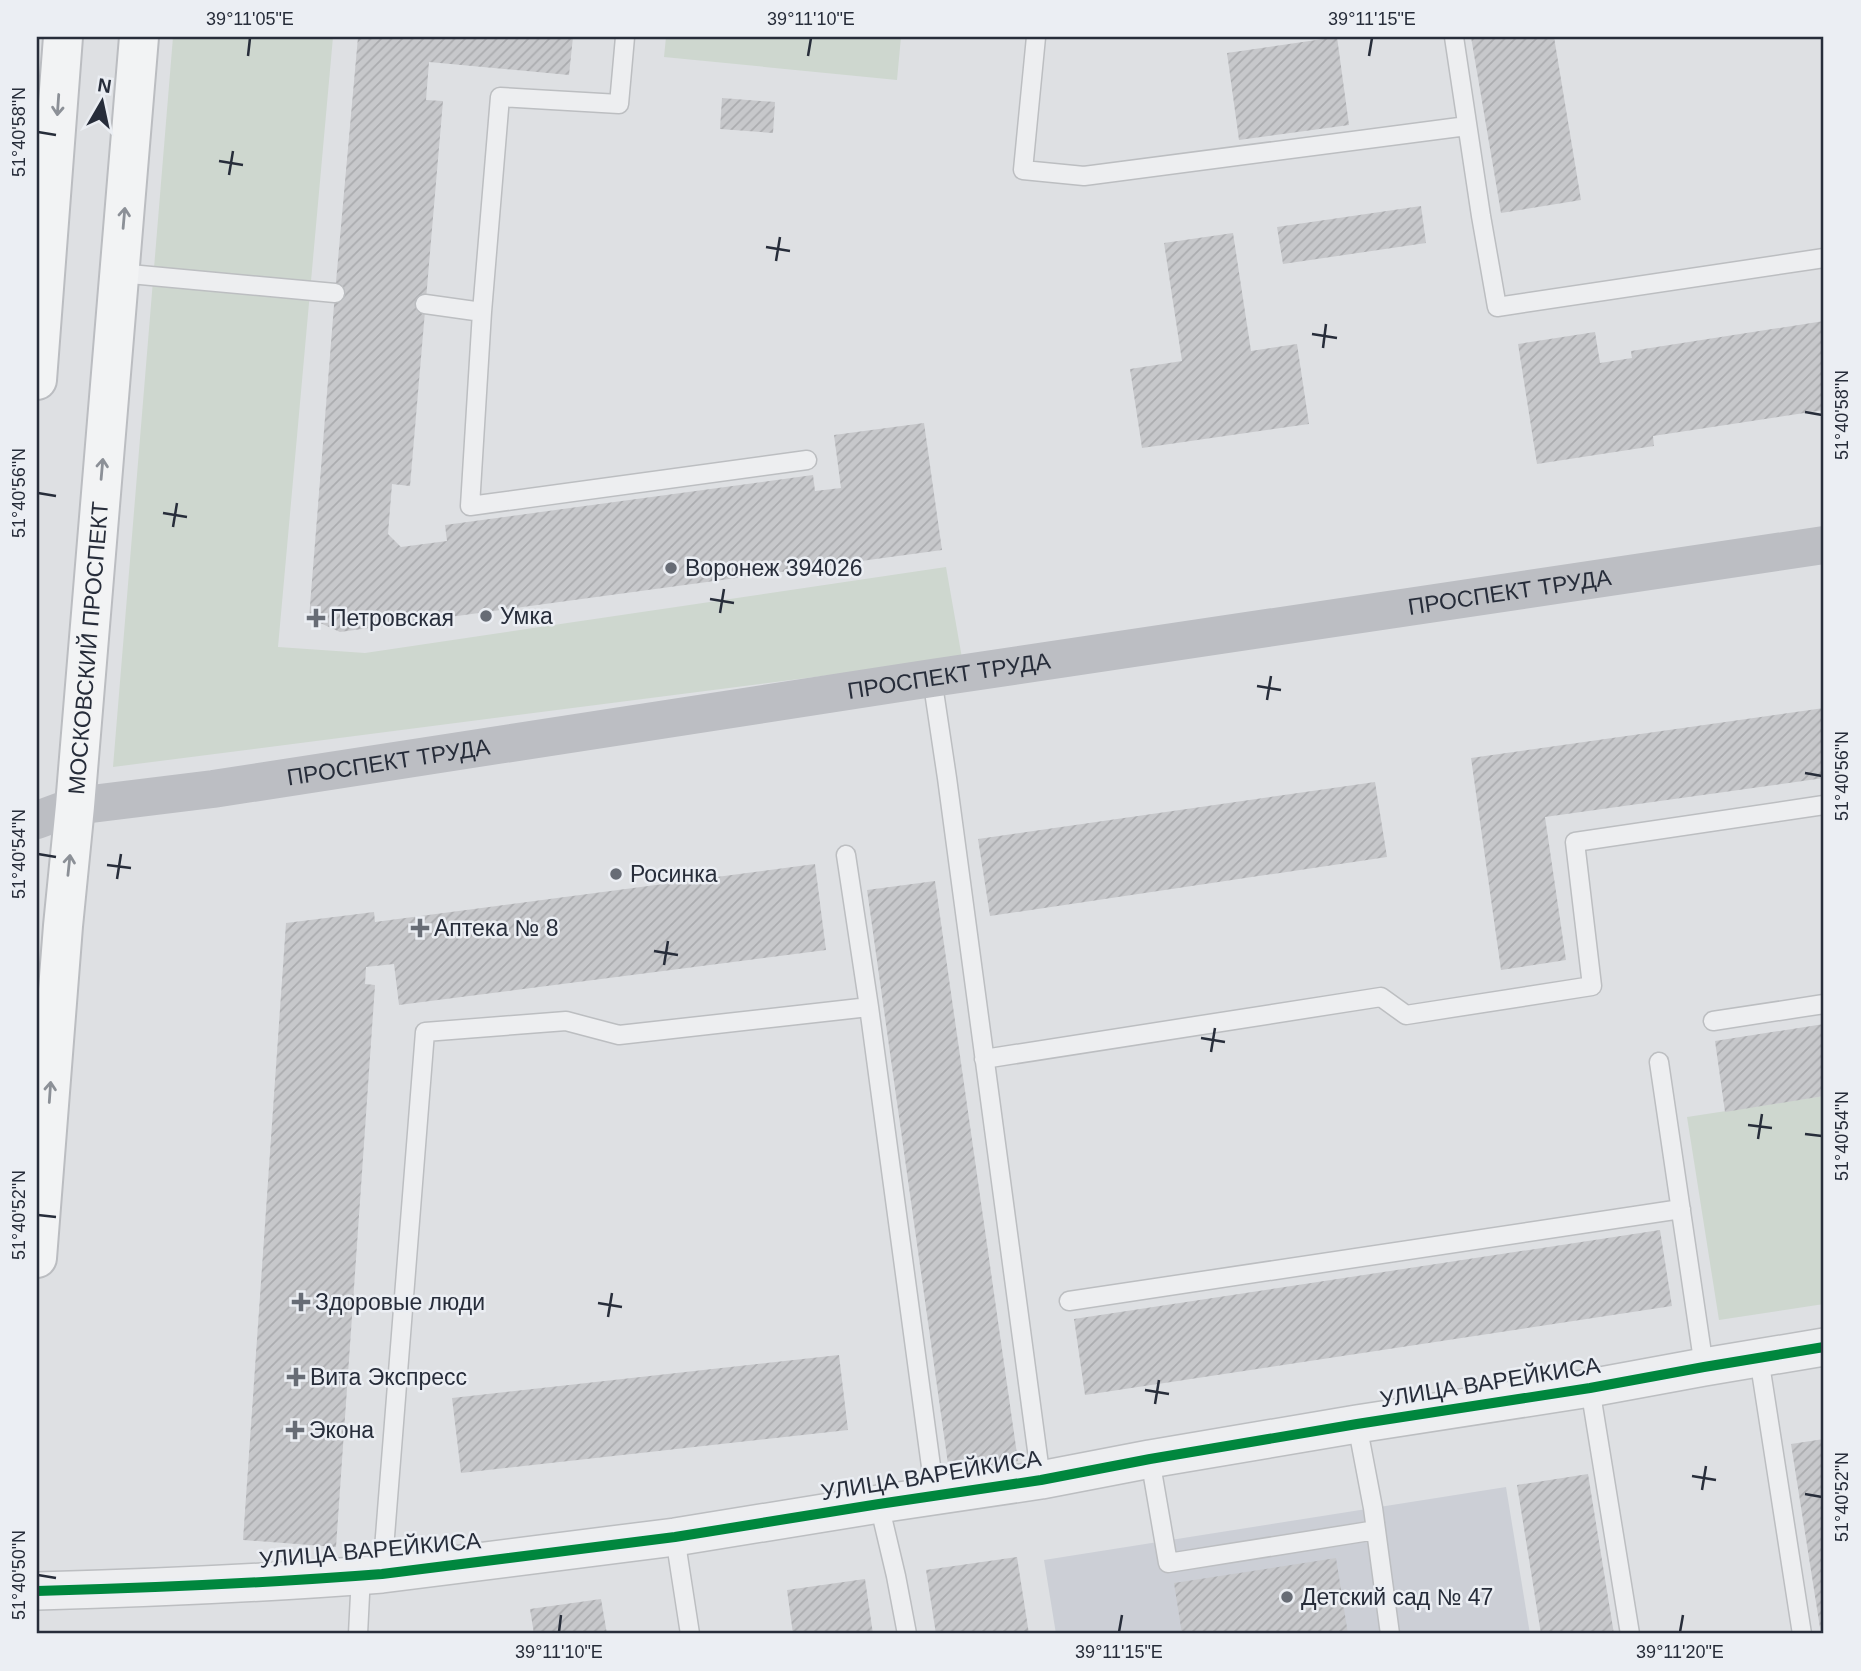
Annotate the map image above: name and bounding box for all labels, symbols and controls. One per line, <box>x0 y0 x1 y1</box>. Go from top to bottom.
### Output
text: 39°11'05"E <box>206 9 294 29</box>
text: 39°11'10"E <box>767 9 855 29</box>
text: 39°11'15"E <box>1328 9 1416 29</box>
north arrow <box>66 66 136 136</box>
text: N <box>96 74 113 97</box>
text: 51°40'58"N <box>9 87 29 177</box>
one-way arrow <box>51 93 64 116</box>
one-way arrow <box>118 208 131 230</box>
text: 51°40'58"N <box>1832 370 1852 460</box>
text: 51°40'56"N <box>9 448 29 538</box>
one-way arrow <box>96 459 109 481</box>
street label: МОСКОВСКИЙ ПРОСПЕКТ <box>63 501 113 796</box>
place label: Воронеж 394026 <box>685 555 862 581</box>
marker: Воронеж 394026 <box>663 560 679 576</box>
street label: ПРОСПЕКТ ТРУДА <box>1406 564 1614 620</box>
place label: Умка <box>500 603 553 629</box>
place label: Петровская <box>330 605 454 631</box>
marker: Умка <box>478 608 494 624</box>
marker: Петровская <box>308 610 324 626</box>
street label: ПРОСПЕКТ ТРУДА <box>845 647 1053 704</box>
text: 51°40'56"N <box>1832 731 1852 821</box>
street label: ПРОСПЕКТ ТРУДА <box>285 733 492 790</box>
text: 51°40'54"N <box>9 809 29 899</box>
one-way arrow <box>63 855 76 877</box>
place label: Росинка <box>630 861 718 887</box>
marker: Росинка <box>608 866 624 882</box>
place label: Аптека № 8 <box>434 915 558 941</box>
marker: Аптека № 8 <box>412 920 428 936</box>
one-way arrow <box>44 1081 57 1104</box>
text: 51°40'54"N <box>1832 1091 1852 1181</box>
text: 51°40'52"N <box>9 1170 29 1260</box>
place label: Здоровые люди <box>315 1289 485 1315</box>
marker: Здоровые люди <box>293 1294 309 1310</box>
street label: УЛИЦА ВАРЕЙКИСА <box>1378 1351 1603 1412</box>
place label: Вита Экспресс <box>310 1364 467 1390</box>
marker: Вита Экспресс <box>288 1369 304 1385</box>
place label: Экона <box>309 1417 374 1443</box>
marker: Экона <box>287 1422 303 1438</box>
street label: УЛИЦА ВАРЕЙКИСА <box>819 1444 1044 1505</box>
text: 51°40'52"N <box>1832 1452 1852 1542</box>
street label: УЛИЦА ВАРЕЙКИСА <box>258 1526 483 1573</box>
text: 51°40'50"N <box>9 1530 29 1620</box>
place label: Детский сад № 47 <box>1301 1584 1493 1610</box>
marker: Детский сад № 47 <box>1279 1589 1295 1605</box>
text: 39°11'10"E <box>515 1642 603 1662</box>
text: 39°11'15"E <box>1075 1642 1163 1662</box>
text: 39°11'20"E <box>1636 1642 1724 1662</box>

